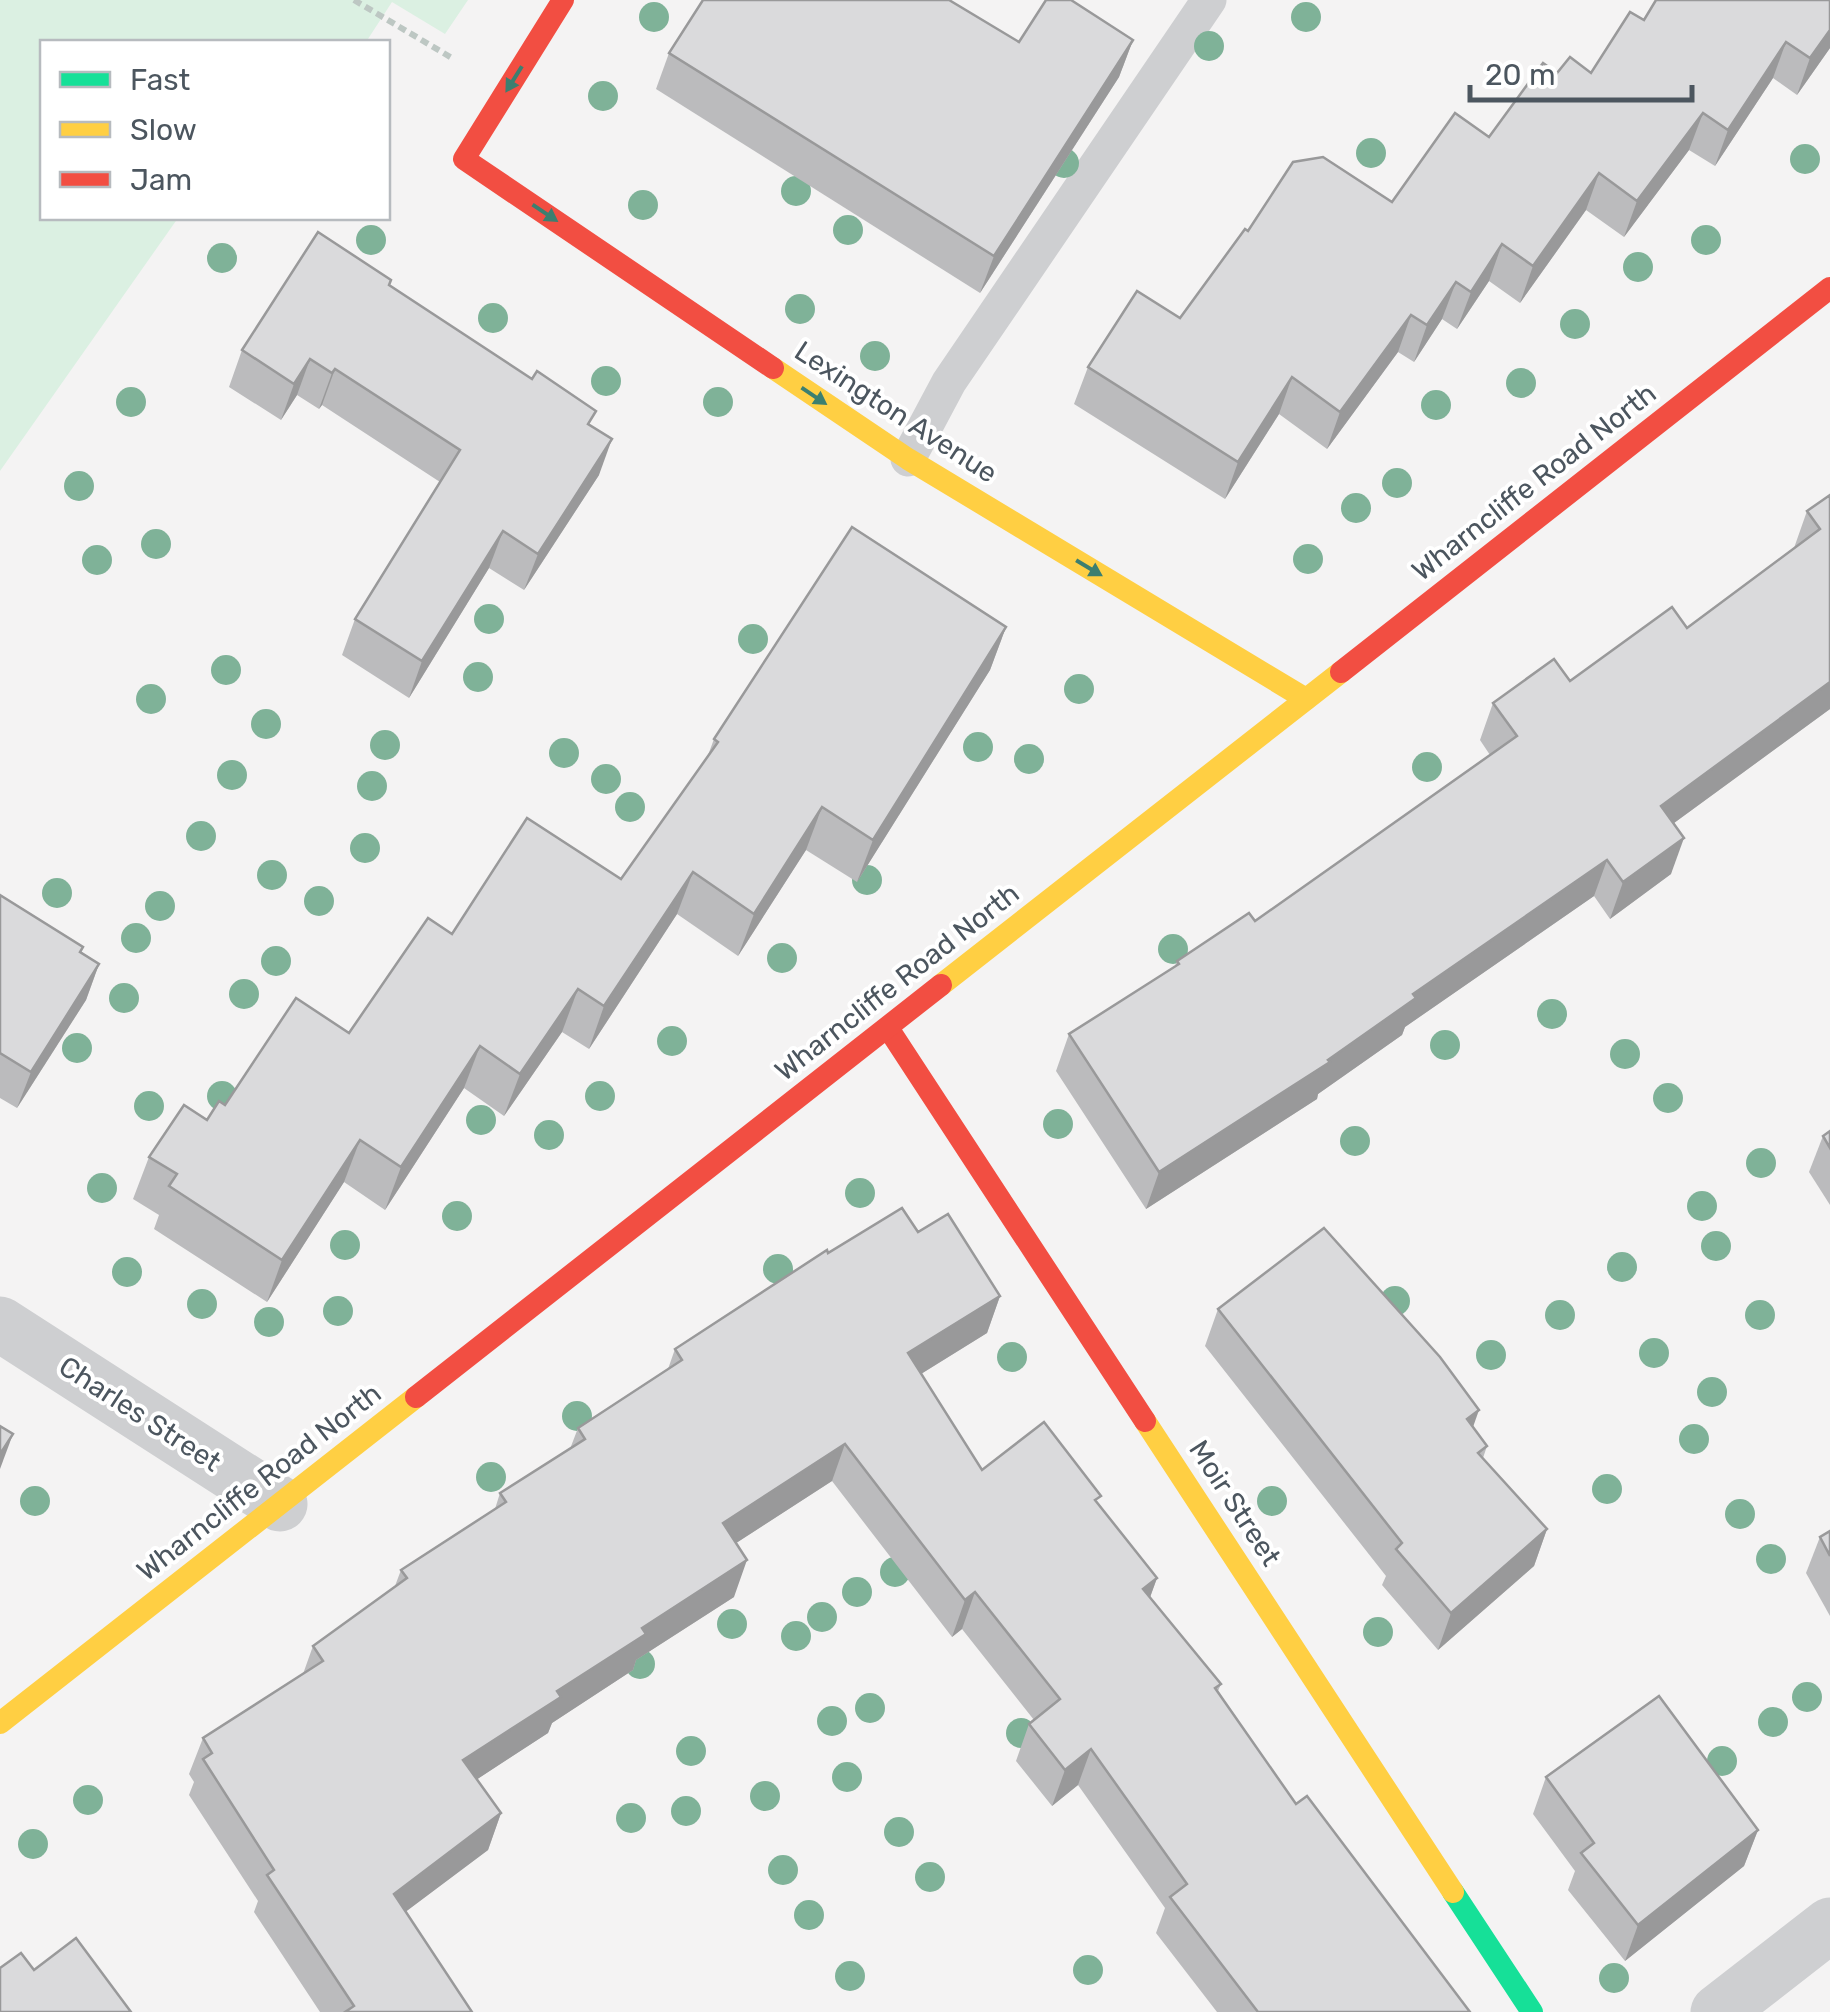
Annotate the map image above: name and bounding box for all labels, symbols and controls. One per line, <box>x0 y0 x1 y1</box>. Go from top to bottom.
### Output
legend <box>40 40 390 220</box>
scale bar <box>1470 40 1692 102</box>
text: 20 m <box>1485 57 1556 93</box>
text: Fast <box>130 62 190 98</box>
one-way arrow <box>505 66 523 93</box>
text: Slow <box>130 112 197 148</box>
text: Jam <box>130 162 192 198</box>
one-way arrow <box>531 204 558 222</box>
street label: Lexington Avenue <box>789 334 1003 490</box>
street label: Wharncliffe Road North <box>1405 376 1663 588</box>
one-way arrow <box>800 386 827 404</box>
one-way arrow <box>1075 559 1103 576</box>
street label: Wharncliffe Road North <box>768 876 1026 1088</box>
street label: Charles Street <box>53 1349 227 1479</box>
street label: Wharncliffe Road North <box>130 1376 388 1588</box>
street label: Moir Street <box>1182 1434 1288 1572</box>

